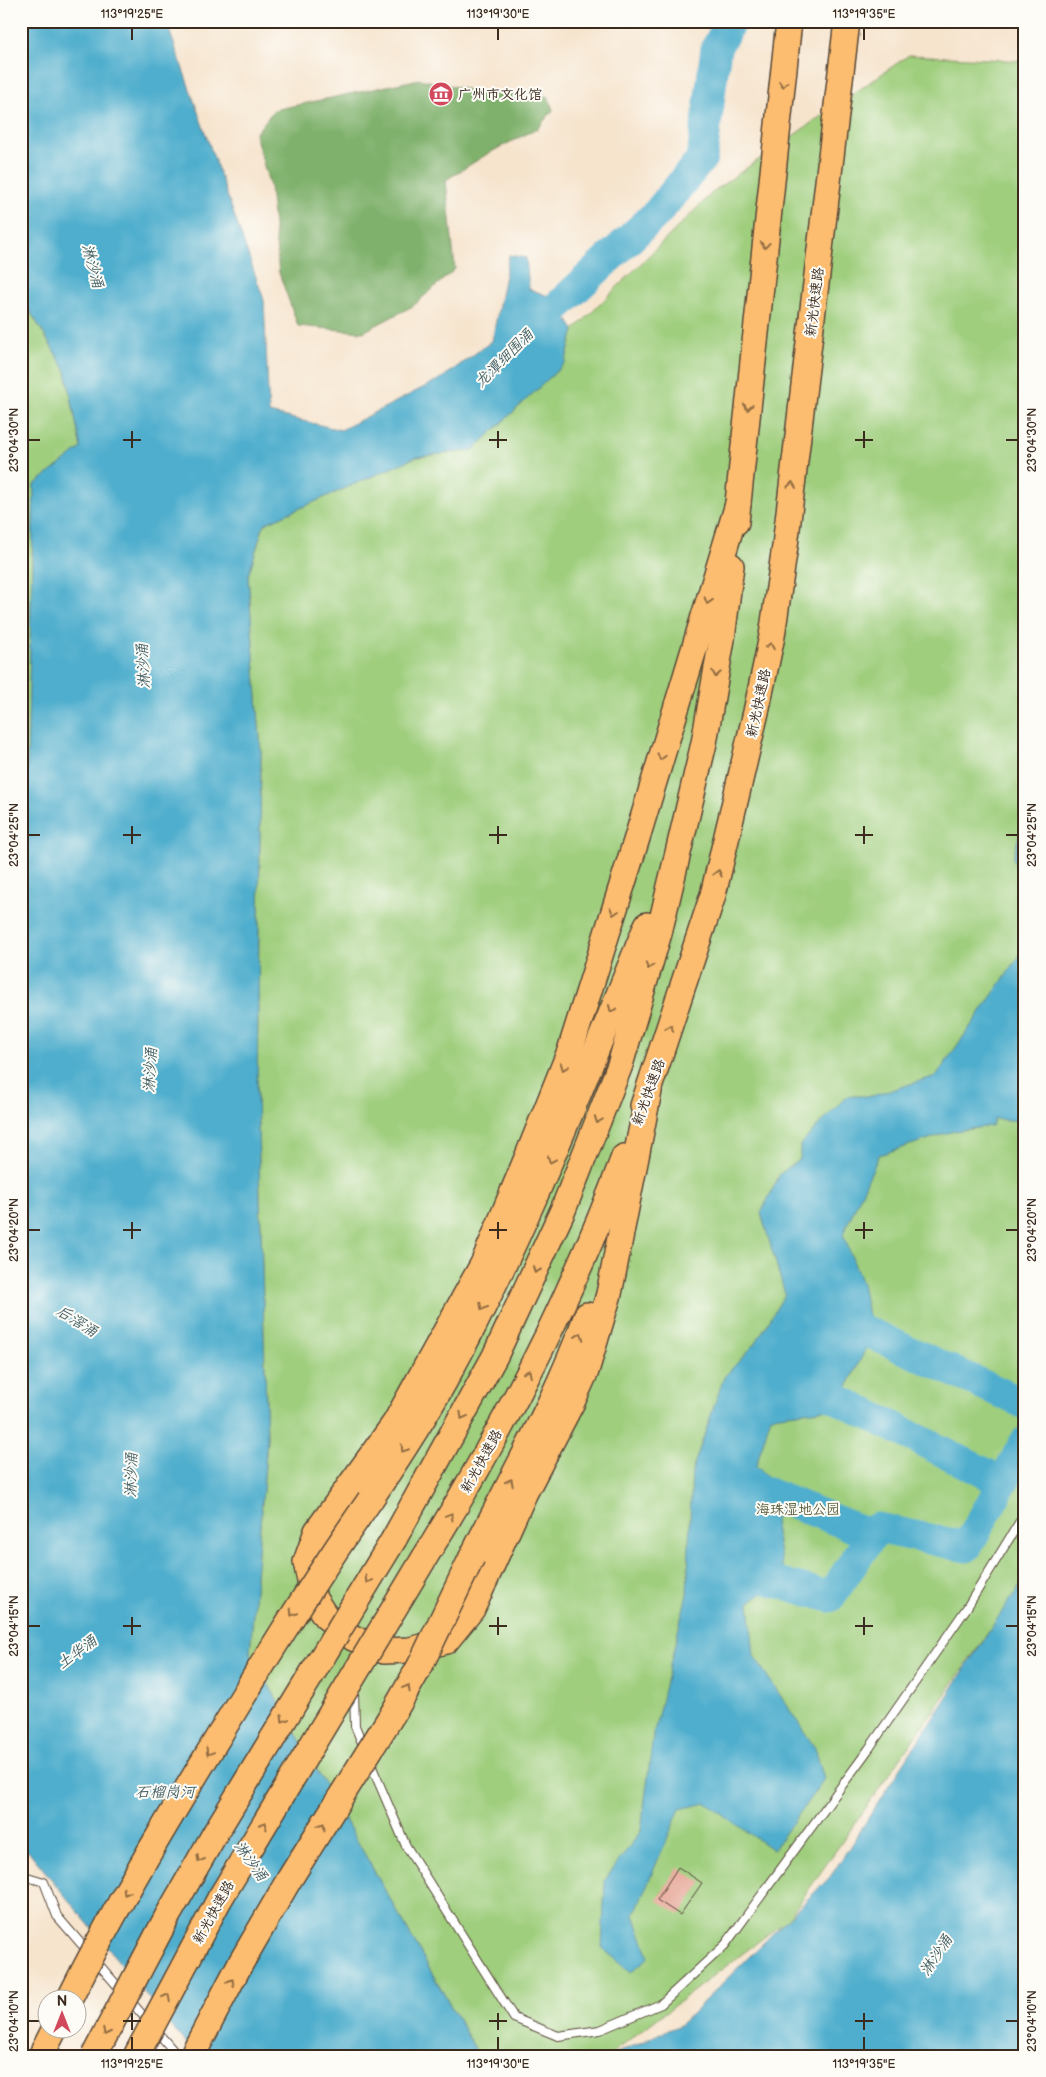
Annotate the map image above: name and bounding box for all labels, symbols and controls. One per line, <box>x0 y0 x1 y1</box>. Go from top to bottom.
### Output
text: 113°19'25"E <box>101 7 163 22</box>
text: 113°19'30"E <box>466 7 530 22</box>
text: 113°19'35"E <box>833 7 896 22</box>
one-way arrow <box>778 80 789 88</box>
museum icon: 广州市文化馆 <box>428 81 454 107</box>
place label: 广州市文化馆 <box>458 86 542 103</box>
one-way arrow <box>760 241 771 249</box>
water label: 淋沙涌 <box>78 242 108 291</box>
street label: 新光快速路 <box>802 266 827 338</box>
water label: 龙潭细围涌 <box>471 324 538 392</box>
one-way arrow <box>743 403 754 411</box>
text: 23°04'30"N <box>7 408 22 472</box>
text: 23°04'30"N <box>1025 408 1040 472</box>
one-way arrow <box>786 481 797 489</box>
one-way arrow <box>704 596 714 605</box>
water label: 淋沙涌 <box>133 642 154 689</box>
one-way arrow <box>764 642 774 651</box>
street label: 新光快速路 <box>743 667 774 739</box>
one-way arrow <box>712 670 722 678</box>
one-way arrow <box>656 752 666 760</box>
text: 23°04'25"N <box>7 803 22 867</box>
text: 23°04'25"N <box>1025 803 1040 867</box>
one-way arrow <box>712 868 723 877</box>
one-way arrow <box>610 907 620 916</box>
one-way arrow <box>645 962 655 970</box>
one-way arrow <box>608 1004 619 1013</box>
one-way arrow <box>664 1024 674 1033</box>
water label: 淋沙涌 <box>140 1046 161 1093</box>
street label: 新光快速路 <box>629 1056 668 1128</box>
one-way arrow <box>559 1062 569 1070</box>
one-way arrow <box>594 1115 605 1124</box>
one-way arrow <box>547 1155 557 1163</box>
text: 23°04'20"N <box>7 1198 22 1262</box>
text: 23°04'20"N <box>1025 1198 1040 1262</box>
one-way arrow <box>531 1265 542 1274</box>
water label: 后滘涌 <box>53 1301 102 1342</box>
one-way arrow <box>479 1302 489 1311</box>
one-way arrow <box>574 1332 584 1340</box>
one-way arrow <box>522 1369 532 1378</box>
one-way arrow <box>460 1410 470 1419</box>
street label: 新光快速路 <box>457 1427 506 1496</box>
one-way arrow <box>400 1443 410 1452</box>
water label: 淋沙涌 <box>122 1451 141 1498</box>
one-way arrow <box>503 1478 514 1487</box>
park label: 海珠湿地公园 <box>756 1501 840 1518</box>
one-way arrow <box>444 1512 454 1521</box>
one-way arrow <box>365 1575 375 1584</box>
text: 23°04'15"N <box>7 1595 22 1657</box>
text: 23°04'15"N <box>1025 1595 1040 1657</box>
one-way arrow <box>290 1608 300 1617</box>
water label: 土华涌 <box>54 1631 102 1674</box>
one-way arrow <box>401 1685 411 1694</box>
one-way arrow <box>281 1714 291 1723</box>
one-way arrow <box>206 1747 216 1756</box>
water label: 石榴岗河 <box>135 1783 198 1802</box>
one-way arrow <box>257 1821 267 1830</box>
one-way arrow <box>315 1823 325 1832</box>
water label: 淋沙涌 <box>230 1838 272 1886</box>
one-way arrow <box>197 1853 207 1862</box>
street label: 新光快速路 <box>189 1878 238 1947</box>
one-way arrow <box>122 1886 132 1895</box>
water label: 淋沙涌 <box>916 1930 957 1979</box>
one-way arrow <box>225 1978 235 1987</box>
text: 23°04'10"N <box>7 1990 22 2052</box>
north arrow <box>38 1990 88 2040</box>
text: 23°04'10"N <box>1025 1990 1040 2052</box>
text: N <box>57 1993 67 2010</box>
one-way arrow <box>161 1993 171 2002</box>
one-way arrow <box>102 2027 112 2036</box>
text: 113°19'25"E <box>101 2057 163 2072</box>
text: 113°19'30"E <box>466 2057 530 2072</box>
text: 113°19'35"E <box>833 2057 896 2072</box>

